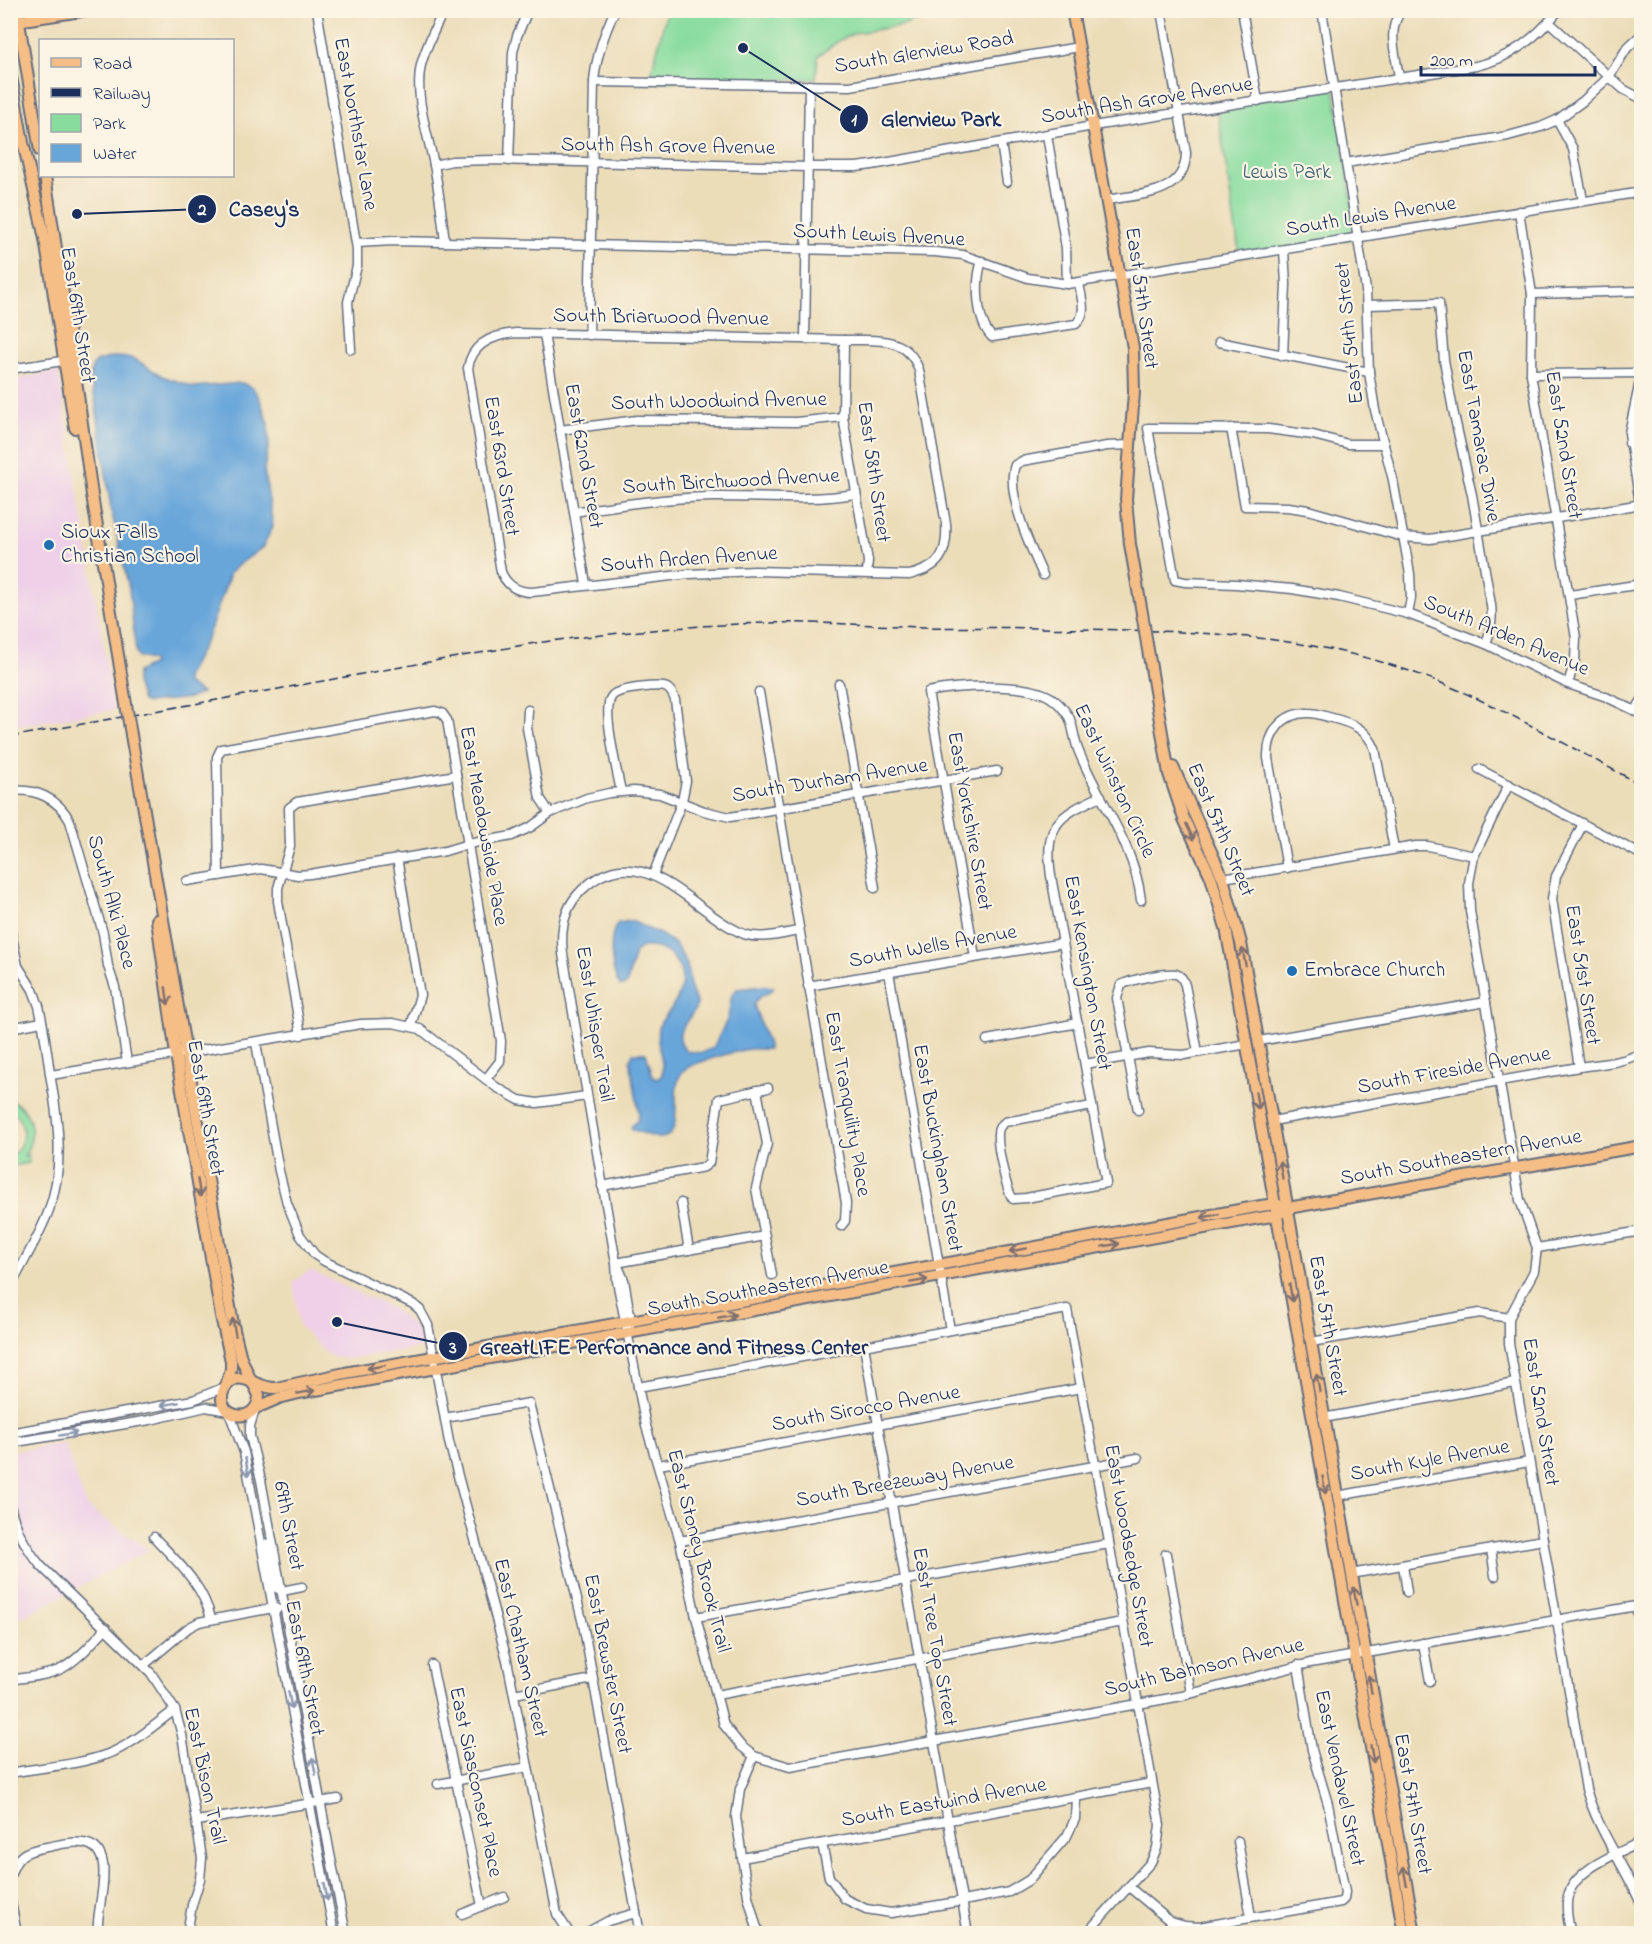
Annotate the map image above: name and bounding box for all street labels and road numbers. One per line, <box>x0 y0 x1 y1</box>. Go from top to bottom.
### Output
street label: South Glenview Road <box>832 24 1016 82</box>
street label: East Northstar Lane <box>325 35 385 214</box>
street label: South Ash Grove Avenue <box>1039 69 1256 133</box>
street label: South Ash Grove Avenue <box>561 130 776 164</box>
street label: South Lewis Avenue <box>1284 189 1459 245</box>
street label: South Lewis Avenue <box>792 217 966 256</box>
street label: East 57th Street <box>1116 225 1166 371</box>
street label: East 69th Street <box>51 245 103 385</box>
street label: East 54th Street <box>1328 260 1372 406</box>
street label: South Briarwood Avenue <box>553 301 770 335</box>
street label: East Tamarac Drive <box>1448 348 1508 525</box>
street label: East 52nd Street <box>1536 369 1590 521</box>
street label: East 62nd Street <box>555 381 611 531</box>
street label: South Woodwind Avenue <box>611 385 828 419</box>
street label: East 63rd Street <box>475 394 527 538</box>
street label: East 58th Street <box>848 400 898 544</box>
street label: South Birchwood Avenue <box>622 461 841 503</box>
street label: South Arden Avenue <box>599 539 779 581</box>
street label: South Arden Avenue <box>1418 587 1594 685</box>
street label: East Winston Circle <box>1065 699 1163 863</box>
street label: East Meadowside Place <box>451 724 515 929</box>
street label: East Yorkshire Street <box>938 729 1000 913</box>
street label: South Durham Avenue <box>730 751 931 811</box>
street label: East 57th Street <box>1178 758 1262 902</box>
street label: South Alki Place <box>79 832 143 973</box>
street label: East Kensington Street <box>1053 873 1119 1073</box>
street label: East 51st Street <box>1556 903 1608 1047</box>
street label: South Wells Avenue <box>847 917 1020 977</box>
street label: East Whisper Trail <box>567 944 621 1104</box>
street label: East Tranquility Place <box>814 1009 878 1200</box>
street label: East 69th Street <box>178 1038 232 1178</box>
street label: South Fireside Avenue <box>1355 1039 1554 1103</box>
street label: East Buckingham Street <box>902 1042 970 1254</box>
street label: South Southeastern Avenue <box>1338 1122 1585 1194</box>
street label: South Southeastern Avenue <box>645 1253 892 1325</box>
street label: East 57th Street <box>1300 1253 1354 1399</box>
street label: East 52nd Street <box>1513 1336 1567 1488</box>
street label: South Sirocco Avenue <box>769 1378 963 1440</box>
street label: South Kyle Avenue <box>1348 1432 1513 1492</box>
street label: East Woodsedge Street <box>1093 1442 1161 1650</box>
street label: East Stoney Brook Trail <box>656 1446 738 1656</box>
street label: South Breezeway Avenue <box>794 1448 1017 1518</box>
street label: 69th Street <box>265 1479 311 1573</box>
street label: East Tree Top Street <box>903 1545 965 1729</box>
street label: East Chatham Street <box>485 1556 555 1740</box>
street label: East Brewster Street <box>575 1571 639 1757</box>
street label: East 69th Street <box>276 1597 332 1739</box>
street label: South Bahnson Avenue <box>1101 1630 1308 1706</box>
street label: East Siasconset Place <box>440 1684 510 1881</box>
street label: East Vendavel Street <box>1306 1687 1372 1869</box>
street label: East Bison Trail <box>175 1705 233 1847</box>
street label: East 57th Street <box>1385 1731 1439 1877</box>
street label: South Eastwind Avenue <box>839 1770 1050 1836</box>

